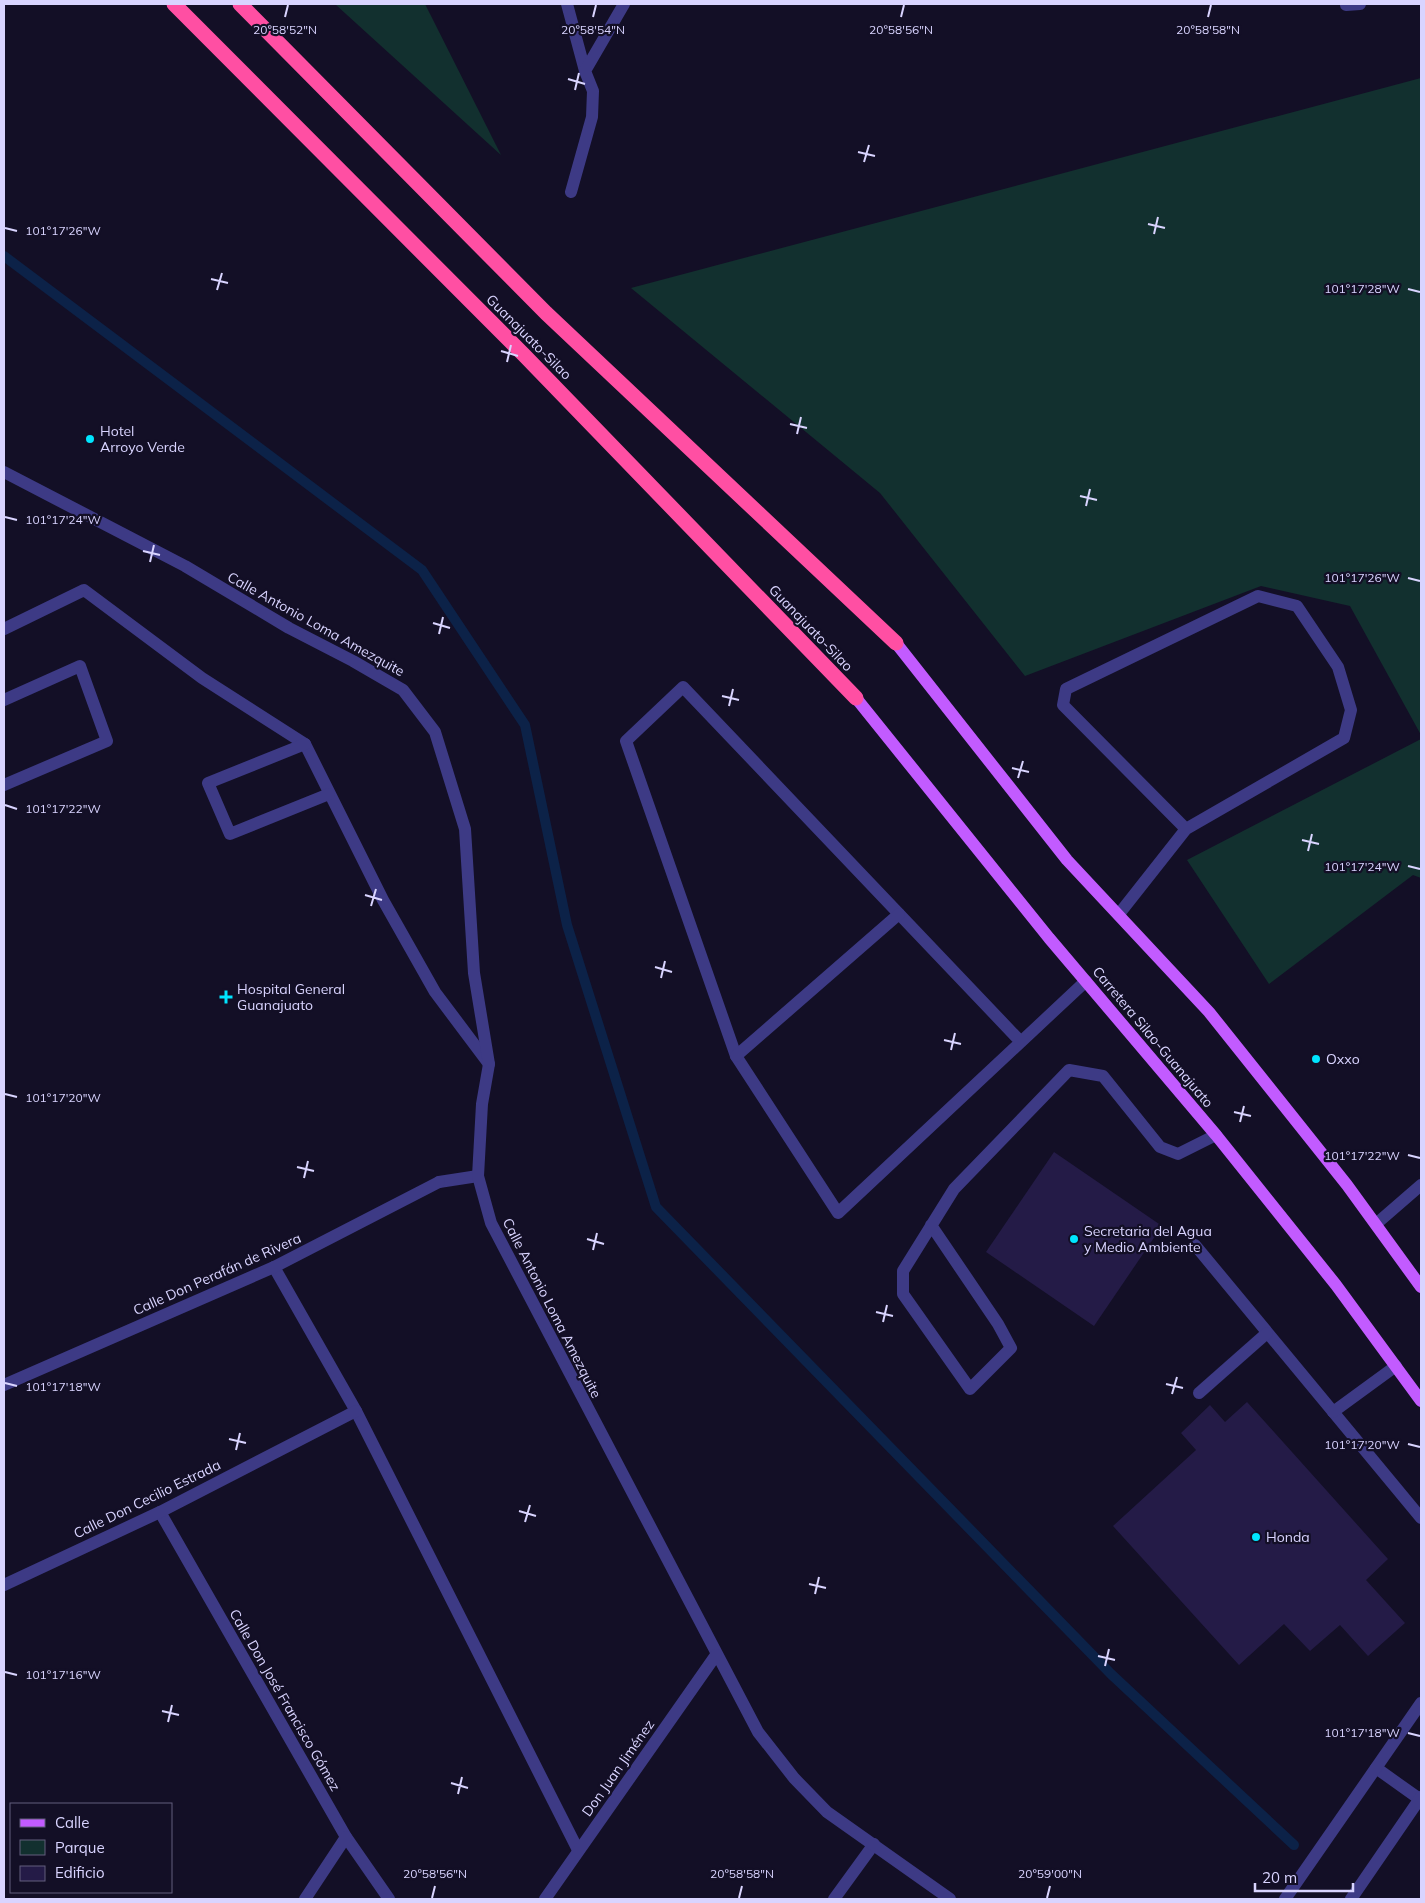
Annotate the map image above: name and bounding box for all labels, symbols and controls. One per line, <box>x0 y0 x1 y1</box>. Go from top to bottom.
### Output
text: 20°58'52"N <box>253 22 317 37</box>
text: 20°58'54"N <box>561 22 625 37</box>
text: 20°58'56"N <box>869 22 933 37</box>
text: 20°58'58"N <box>1176 22 1240 37</box>
text: 101°17'26"W <box>25 223 101 238</box>
text: 101°17'28"W <box>1324 281 1400 296</box>
street label: Guanajuato-Silao <box>482 290 576 384</box>
place label: Hotel Arroyo Verde <box>100 422 185 456</box>
marker: Hotel Arroyo Verde <box>84 433 96 445</box>
text: 101°17'24"W <box>25 512 101 527</box>
street label: Calle Antonio Loma Amezquite <box>224 568 408 680</box>
text: 101°17'26"W <box>1324 570 1400 585</box>
street label: Guanajuato-Silao <box>765 581 857 675</box>
text: 101°17'22"W <box>25 801 101 816</box>
text: 101°17'24"W <box>1324 859 1400 874</box>
street label: Carretera Silao-Guanajuato <box>1089 963 1217 1111</box>
place label: Hospital General Guanajuato <box>237 980 345 1014</box>
marker: Hospital General Guanajuato <box>219 990 233 1004</box>
place label: Oxxo <box>1326 1050 1360 1068</box>
marker: Oxxo <box>1310 1053 1322 1065</box>
text: 101°17'20"W <box>25 1090 101 1105</box>
text: 101°17'22"W <box>1324 1148 1400 1163</box>
street label: Calle Antonio Loma Amezquite <box>499 1215 605 1401</box>
place label: Secretaria del Agua y Medio Ambiente <box>1084 1222 1212 1256</box>
street label: Calle Don Perafán de Rivera <box>130 1229 304 1319</box>
marker: Secretaria del Agua y Medio Ambiente <box>1068 1233 1080 1245</box>
text: 101°17'18"W <box>25 1379 101 1394</box>
text: 101°17'20"W <box>1324 1437 1400 1452</box>
street label: Calle Don Cecilio Estrada <box>71 1456 223 1542</box>
place label: Honda <box>1266 1528 1310 1546</box>
marker: Honda <box>1250 1531 1262 1543</box>
street label: Calle Don José Francisco Gómez <box>225 1606 345 1794</box>
text: 101°17'16"W <box>25 1667 101 1682</box>
street label: Don Juan Jiménez <box>578 1716 658 1820</box>
text: 101°17'18"W <box>1324 1725 1400 1740</box>
legend <box>10 1803 172 1893</box>
text: Calle <box>55 1813 89 1832</box>
text: Parque <box>55 1838 105 1857</box>
scale bar <box>1255 1860 1352 1892</box>
text: Edificio <box>55 1863 105 1882</box>
text: 20°58'56"N <box>403 1866 467 1881</box>
text: 20°58'58"N <box>710 1866 774 1881</box>
text: 20°59'00"N <box>1018 1866 1082 1881</box>
text: 20 m <box>1262 1868 1297 1887</box>

